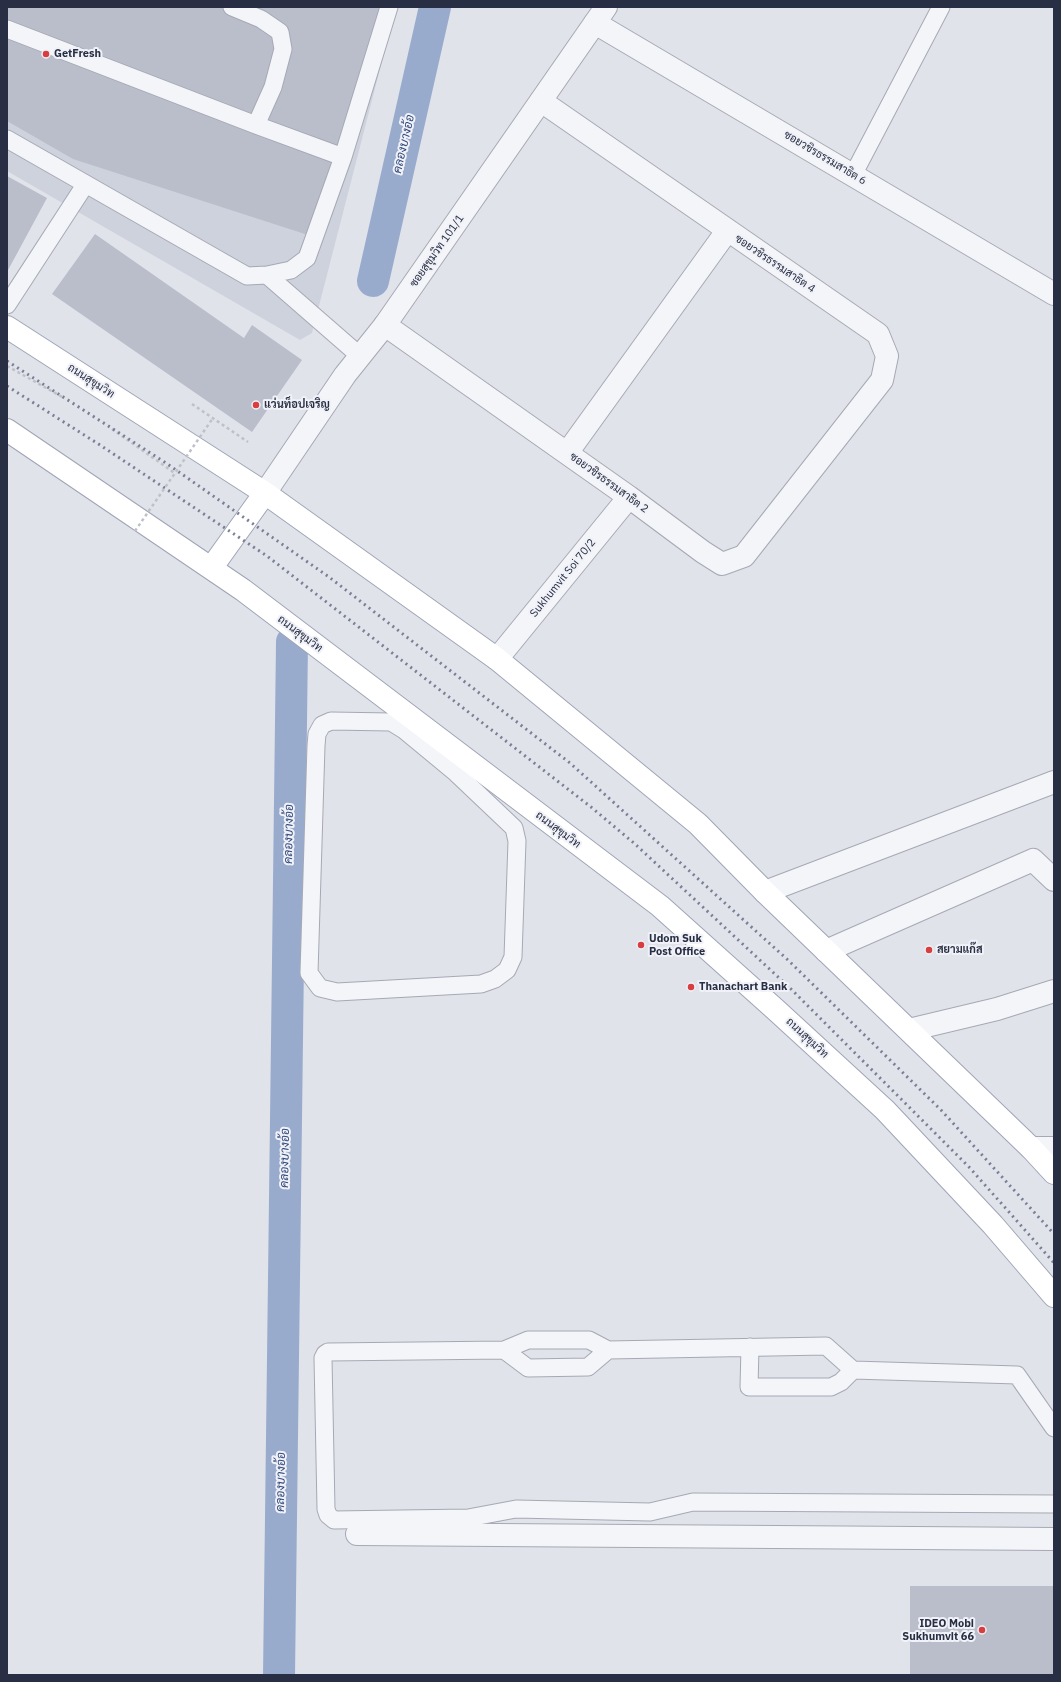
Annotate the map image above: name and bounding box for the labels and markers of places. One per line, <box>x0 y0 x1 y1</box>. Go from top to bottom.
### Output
place label: GetFresh <box>54 47 101 61</box>
marker: GetFresh <box>41 49 51 59</box>
place label: แว่นท็อปเจริญ <box>264 398 330 412</box>
marker: แว่นท็อปเจริญ <box>251 400 261 410</box>
place label: Udom Suk Post Office <box>649 932 705 958</box>
marker: Udom Suk Post Office <box>636 940 646 950</box>
place label: สยามแก๊ส <box>937 943 983 957</box>
marker: สยามแก๊ส <box>924 945 934 955</box>
place label: Thanachart Bank <box>699 980 787 994</box>
marker: Thanachart Bank <box>686 982 696 992</box>
place label: IDEO Mobi Sukhumvit 66 <box>902 1617 974 1643</box>
marker: IDEO Mobi Sukhumvit 66 <box>977 1625 987 1635</box>

